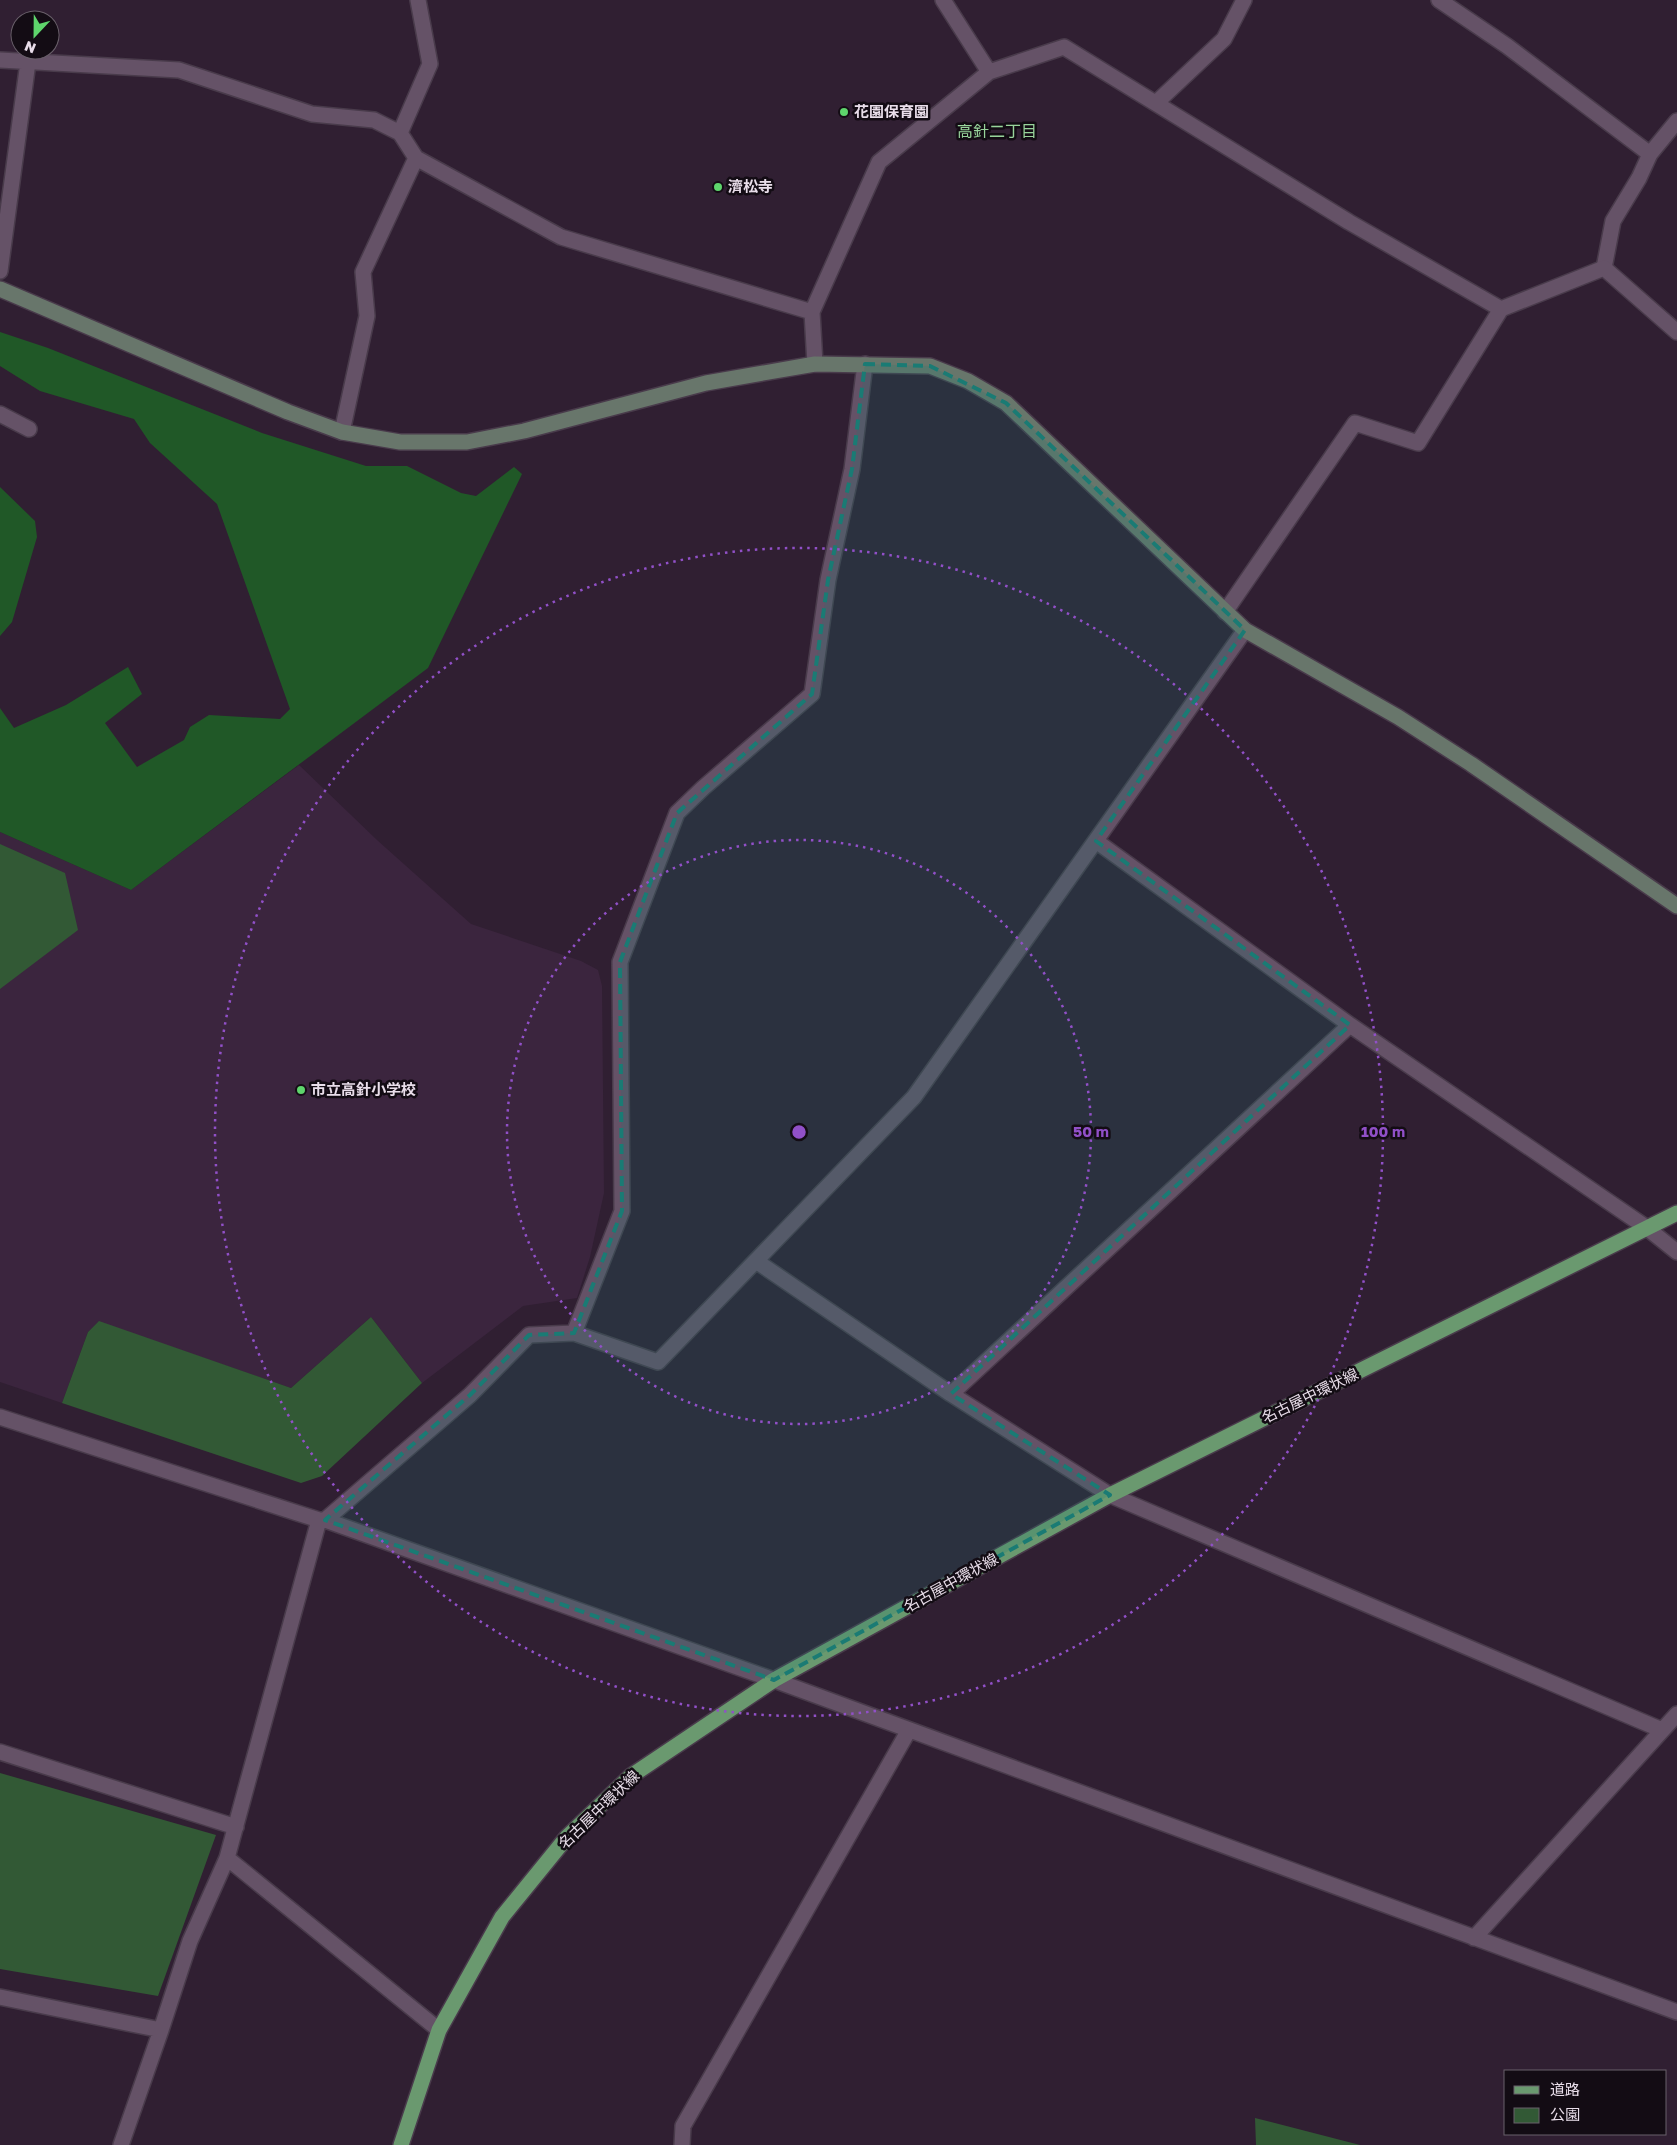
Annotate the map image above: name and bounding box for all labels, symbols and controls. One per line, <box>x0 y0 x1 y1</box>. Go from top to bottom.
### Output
north arrow <box>10 10 60 60</box>
text: N <box>22 38 38 57</box>
place label: 花園保育園 <box>854 102 929 120</box>
marker: 花園保育園 <box>838 106 850 118</box>
district label: 高針二丁目 <box>957 121 1037 141</box>
place label: 濟松寺 <box>728 177 773 195</box>
marker: 濟松寺 <box>712 181 724 193</box>
place label: 市立高針小学校 <box>311 1080 416 1098</box>
marker: 市立高針小学校 <box>295 1084 307 1096</box>
text: 50 m <box>1073 1122 1109 1140</box>
text: 100 m <box>1361 1122 1405 1140</box>
centre of rings <box>790 1123 808 1141</box>
street label: 名古屋中環状線 <box>1258 1364 1361 1426</box>
street label: 名古屋中環状線 <box>900 1549 1001 1615</box>
street label: 名古屋中環状線 <box>554 1766 642 1852</box>
legend <box>1504 2070 1667 2135</box>
text: 道路 <box>1550 2080 1580 2098</box>
text: 公園 <box>1550 2105 1580 2123</box>

